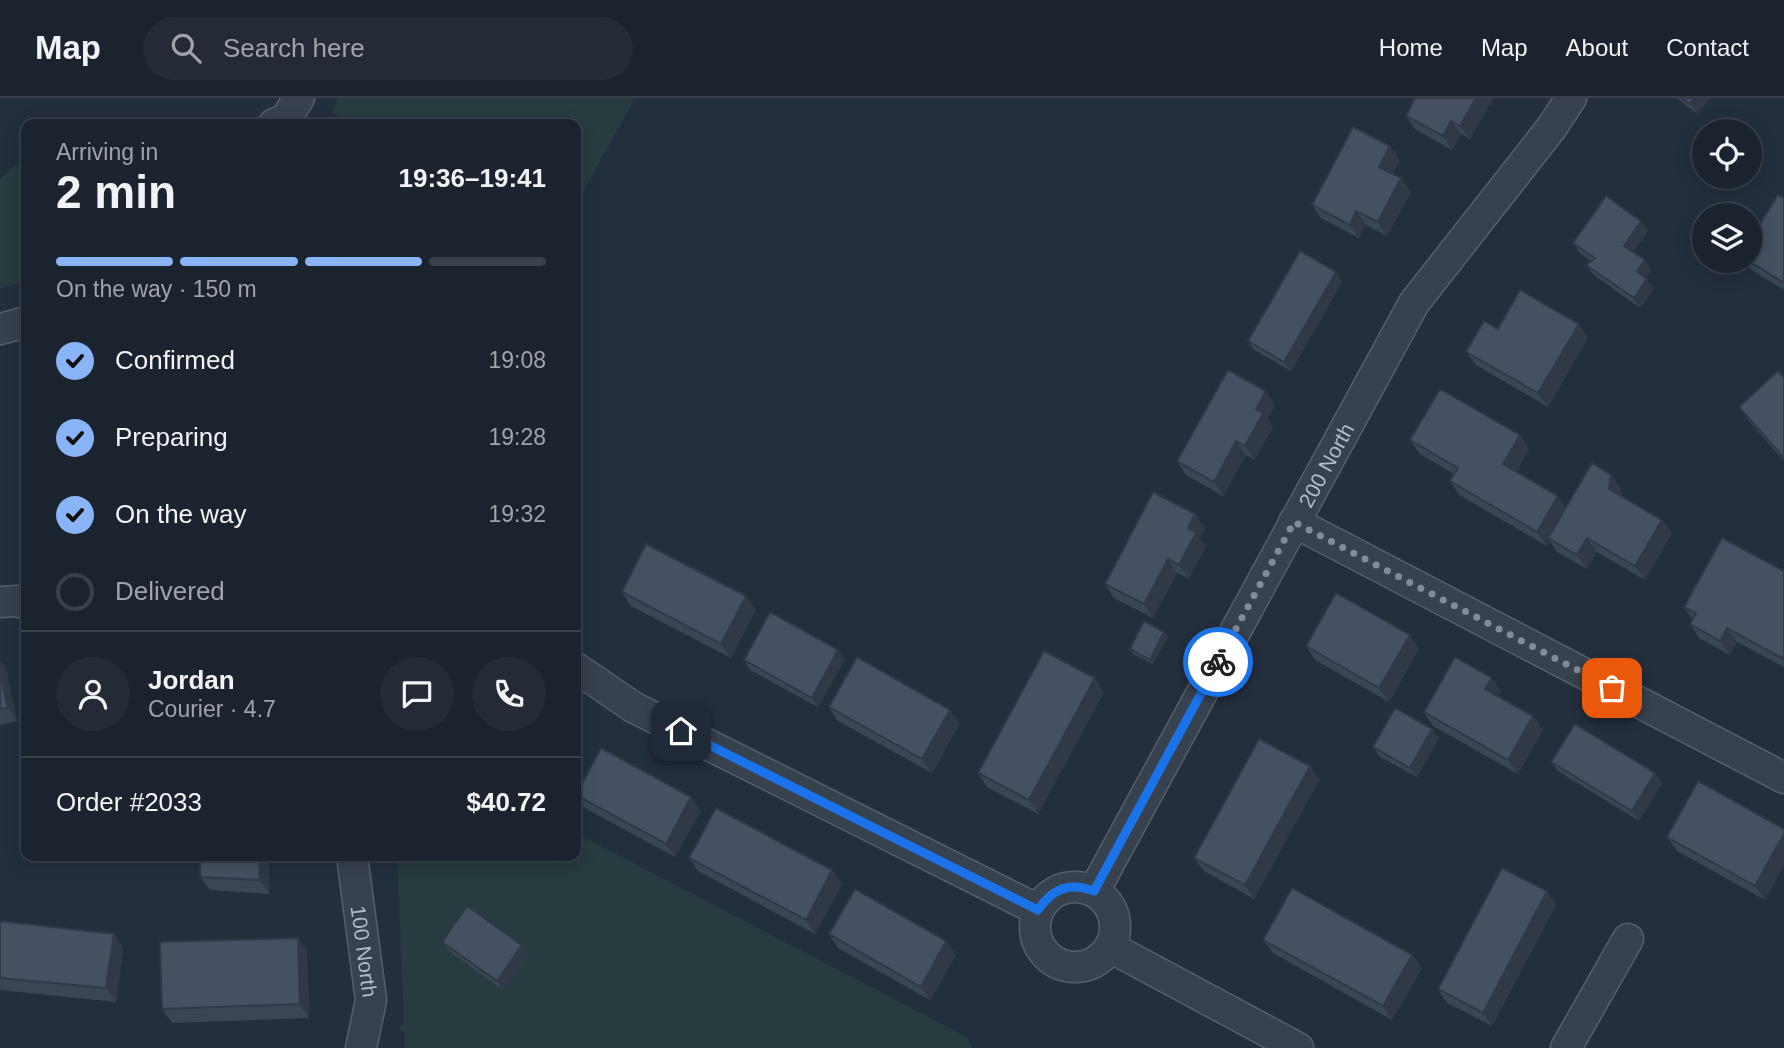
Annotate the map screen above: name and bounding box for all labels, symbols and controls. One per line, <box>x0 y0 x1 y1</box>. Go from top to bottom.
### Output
search box <box>143 17 633 80</box>
text: Map <box>35 29 101 66</box>
icon: search <box>167 29 205 67</box>
text: Search here <box>223 33 365 63</box>
text: Home <box>1379 34 1443 61</box>
text: Map <box>1481 34 1528 61</box>
text: About <box>1566 34 1628 61</box>
text: Contact <box>1666 34 1749 61</box>
map controls <box>1692 119 1762 273</box>
button: locate <box>1692 119 1762 189</box>
text: Arriving in <box>56 139 158 165</box>
text: 19:36–19:41 <box>399 163 546 193</box>
text: 2 min <box>56 166 176 218</box>
button: layers <box>1692 203 1762 273</box>
text: On the way · 150 m <box>56 276 257 302</box>
icon: check <box>56 342 94 380</box>
text: Confirmed <box>115 345 235 375</box>
text: 19:08 <box>488 347 546 373</box>
icon: check <box>56 419 94 457</box>
street label: 200 North <box>1294 419 1358 511</box>
text: Preparing <box>115 422 228 452</box>
text: 19:28 <box>488 424 546 450</box>
icon: check <box>56 496 94 534</box>
text: On the way <box>115 499 247 529</box>
text: 19:32 <box>488 501 546 527</box>
text: Delivered <box>115 576 225 606</box>
courier <box>1183 627 1253 697</box>
icon: bike <box>1199 643 1237 681</box>
button: person <box>56 657 130 731</box>
button: chat <box>380 657 454 731</box>
button: phone <box>472 657 546 731</box>
pin <box>1582 658 1642 718</box>
text: Jordan <box>148 665 235 695</box>
icon: bag <box>1593 669 1631 707</box>
text: Courier · 4.7 <box>148 696 276 722</box>
pin <box>651 701 711 761</box>
icon: home <box>662 712 700 750</box>
text: Order #2033 <box>56 787 202 817</box>
text: $40.72 <box>466 787 546 817</box>
street label: 100 North <box>347 904 382 998</box>

